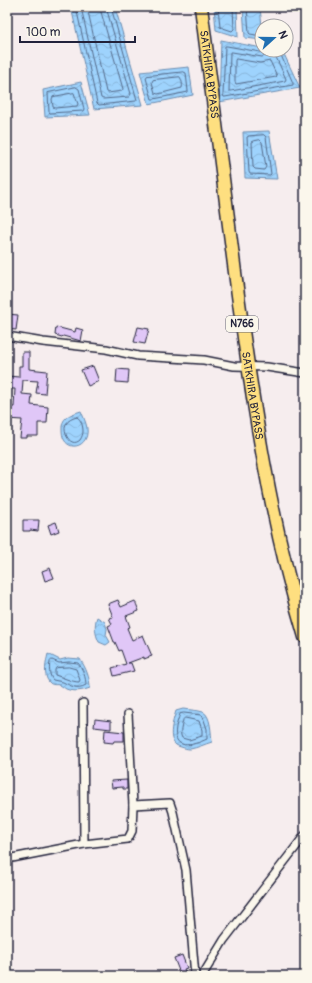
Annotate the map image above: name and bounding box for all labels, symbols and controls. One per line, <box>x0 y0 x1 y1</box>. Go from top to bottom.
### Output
scale bar <box>20 18 135 44</box>
north arrow <box>254 18 294 58</box>
text: 100 m <box>26 25 61 40</box>
street label: SATKHIRA BYPASS <box>198 29 222 119</box>
text: N <box>275 29 290 41</box>
road number: N766 <box>226 316 258 332</box>
street label: SATKHIRA BYPASS <box>240 351 266 441</box>

